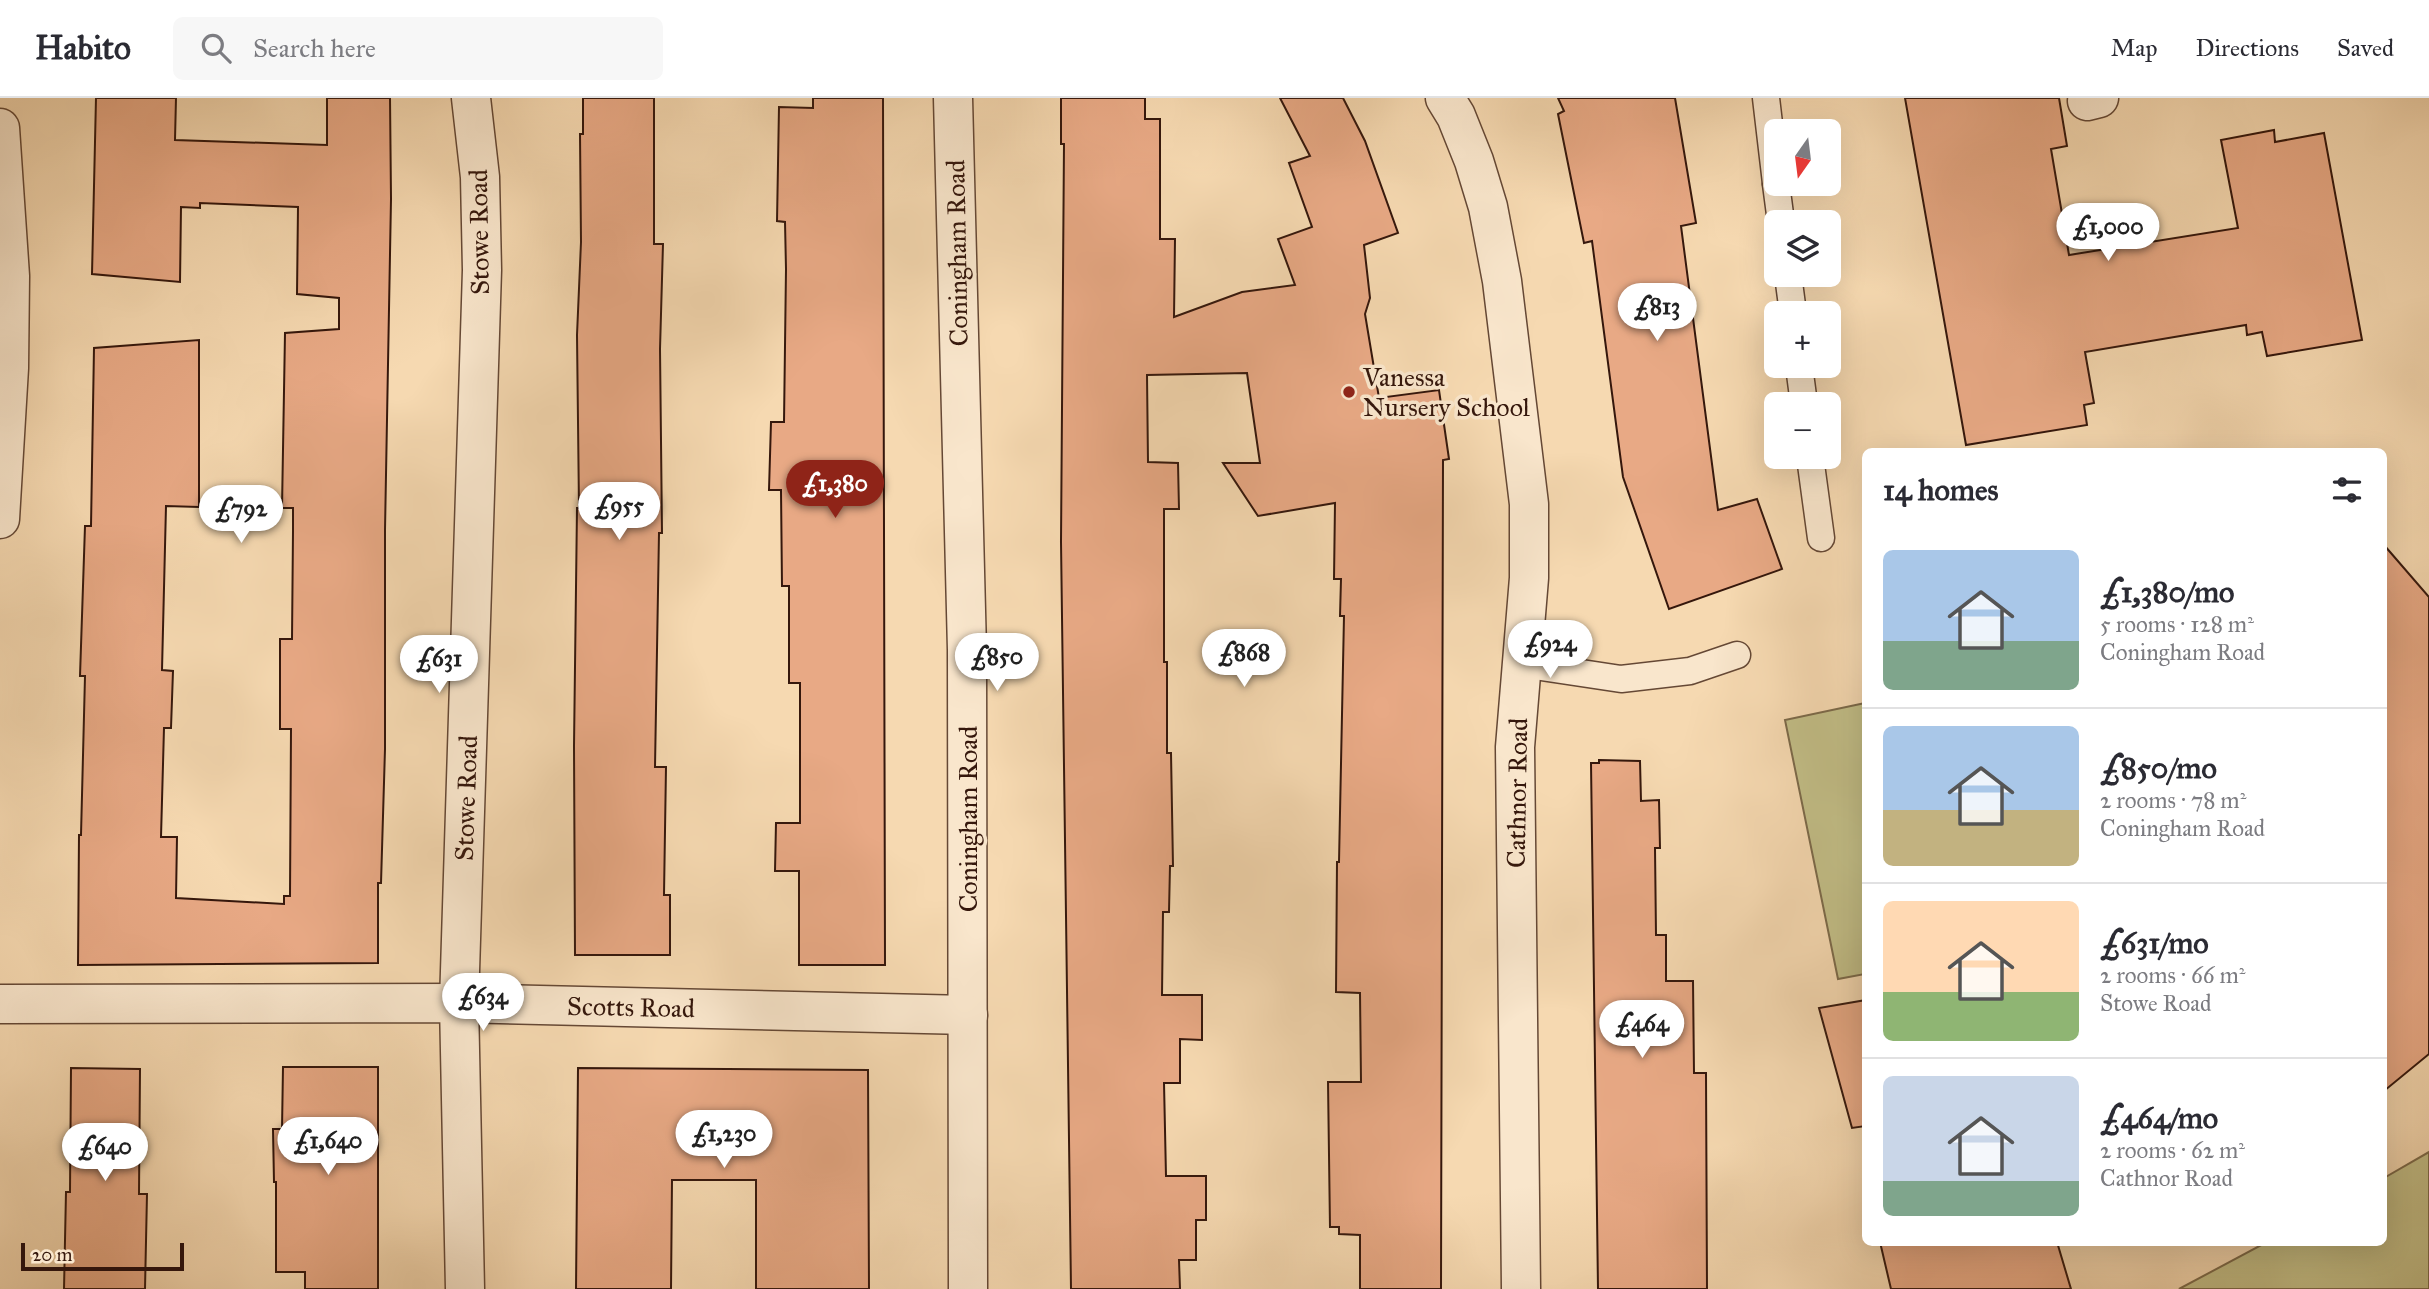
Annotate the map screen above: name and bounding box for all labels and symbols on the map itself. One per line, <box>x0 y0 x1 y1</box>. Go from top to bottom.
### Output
north arrow <box>1764 119 1841 196</box>
street label: Coningham Road <box>939 159 975 347</box>
street label: Stowe Road <box>462 169 496 295</box>
pin: £1,000 <box>2051 204 2165 263</box>
pin: £813 <box>1616 284 1698 343</box>
place label: Vanessa Nursery School <box>1362 361 1530 423</box>
marker: Vanessa Nursery School <box>1341 384 1357 400</box>
pin: £1,380 <box>778 460 892 520</box>
pin: £955 <box>578 482 660 542</box>
pin: £792 <box>200 486 282 545</box>
pin: £924 <box>1509 620 1591 680</box>
pin: £868 <box>1203 630 1285 689</box>
pin: £850 <box>956 634 1038 693</box>
pin: £631 <box>398 636 480 695</box>
street label: Cathnor Road <box>1500 718 1534 868</box>
street label: Coningham Road <box>952 726 984 912</box>
street label: Stowe Road <box>448 734 484 862</box>
pin: £634 <box>442 974 524 1033</box>
street label: Scotts Road <box>567 990 695 1024</box>
pin: £464 <box>1601 1000 1683 1060</box>
pin: £1,230 <box>667 1110 781 1170</box>
pin: £1,640 <box>271 1118 385 1177</box>
pin: £640 <box>64 1124 146 1183</box>
scale bar <box>21 1240 184 1272</box>

